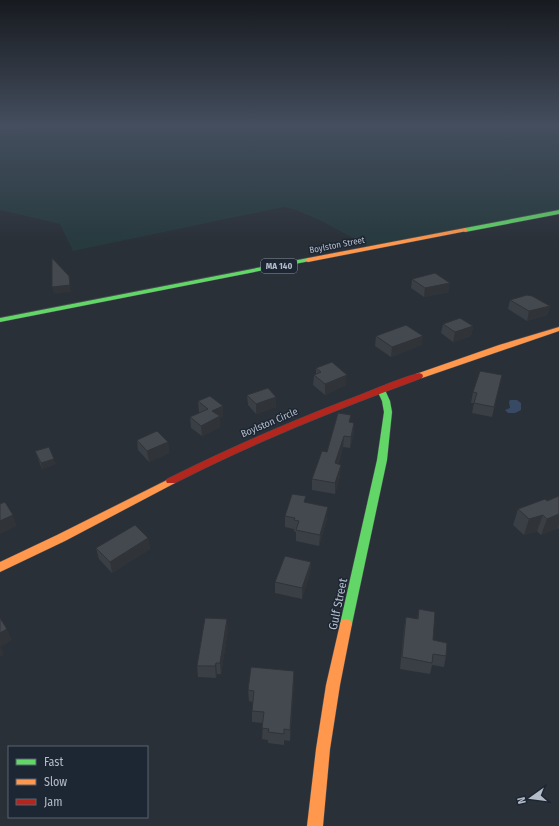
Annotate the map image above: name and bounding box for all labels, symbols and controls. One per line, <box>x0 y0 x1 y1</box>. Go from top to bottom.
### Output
street label: Boylston Street <box>308 235 366 255</box>
road number: MA 140 <box>261 259 297 273</box>
street label: Boylston Circle <box>239 406 300 440</box>
street label: Gulf Street <box>326 577 350 631</box>
legend <box>8 746 148 818</box>
text: Fast <box>44 755 63 769</box>
text: Slow <box>44 775 67 789</box>
north arrow <box>511 778 551 818</box>
text: Jam <box>44 795 62 809</box>
text: N <box>515 796 529 805</box>

